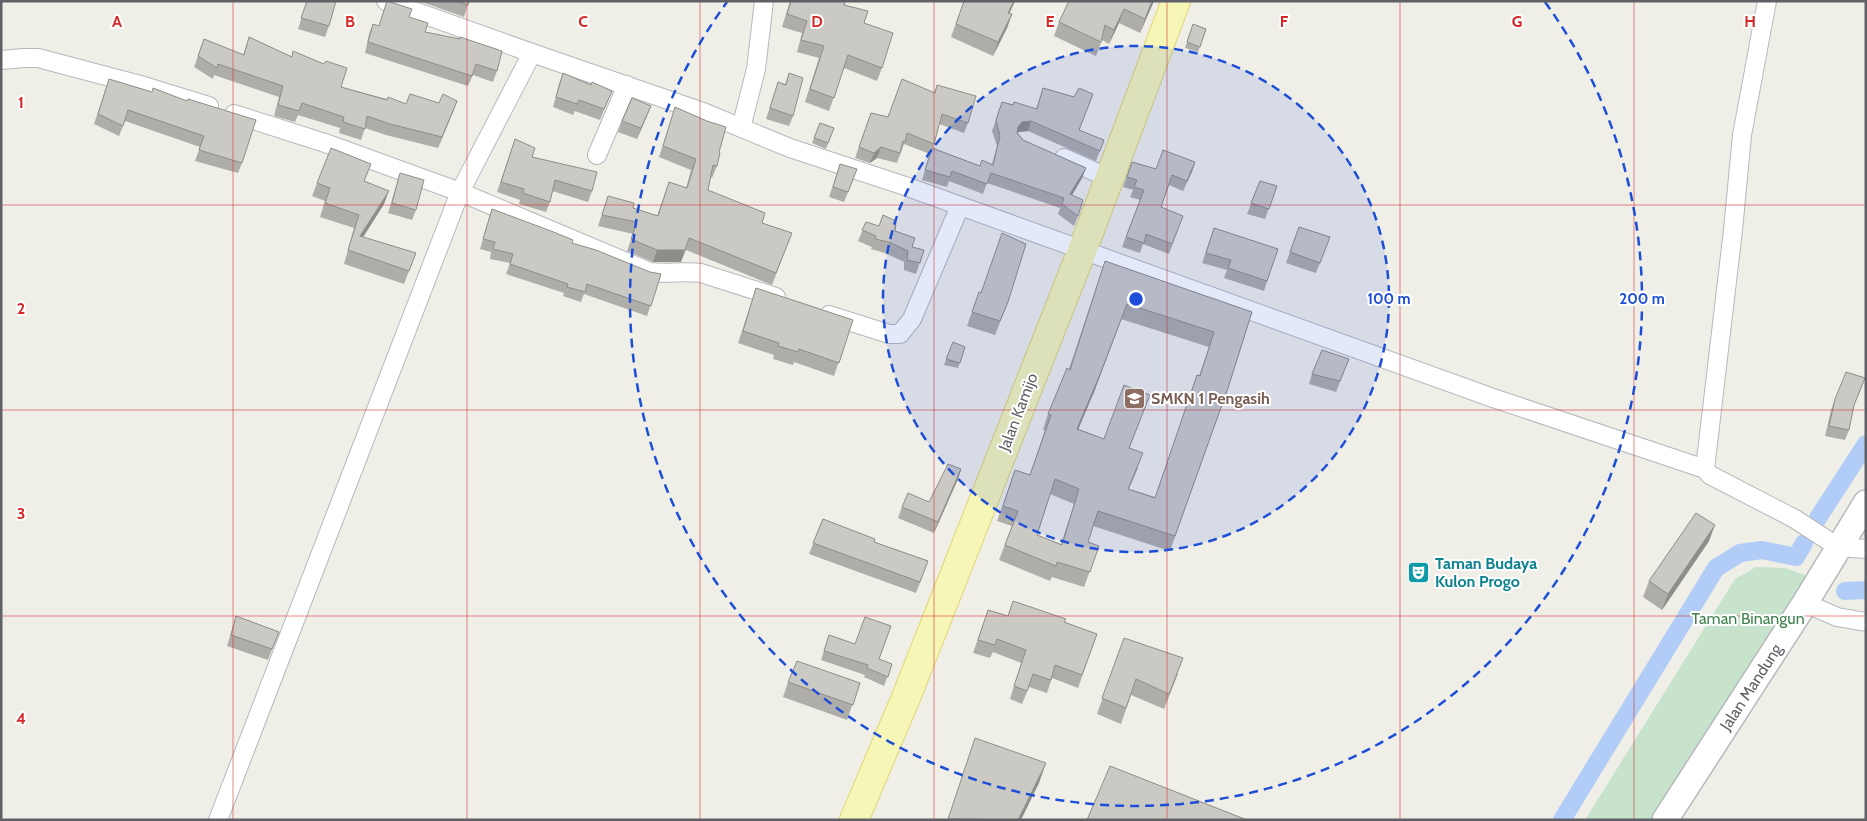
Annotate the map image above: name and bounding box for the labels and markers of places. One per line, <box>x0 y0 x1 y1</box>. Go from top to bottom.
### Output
centre of rings <box>1127 290 1145 308</box>
school or university icon: SMKN 1 Pengasih <box>1123 386 1147 410</box>
place label: SMKN 1 Pengasih <box>1151 389 1270 408</box>
place label: Taman Budaya Kulon Progo <box>1435 554 1537 591</box>
theatre icon: Taman Budaya Kulon Progo <box>1407 560 1431 584</box>

